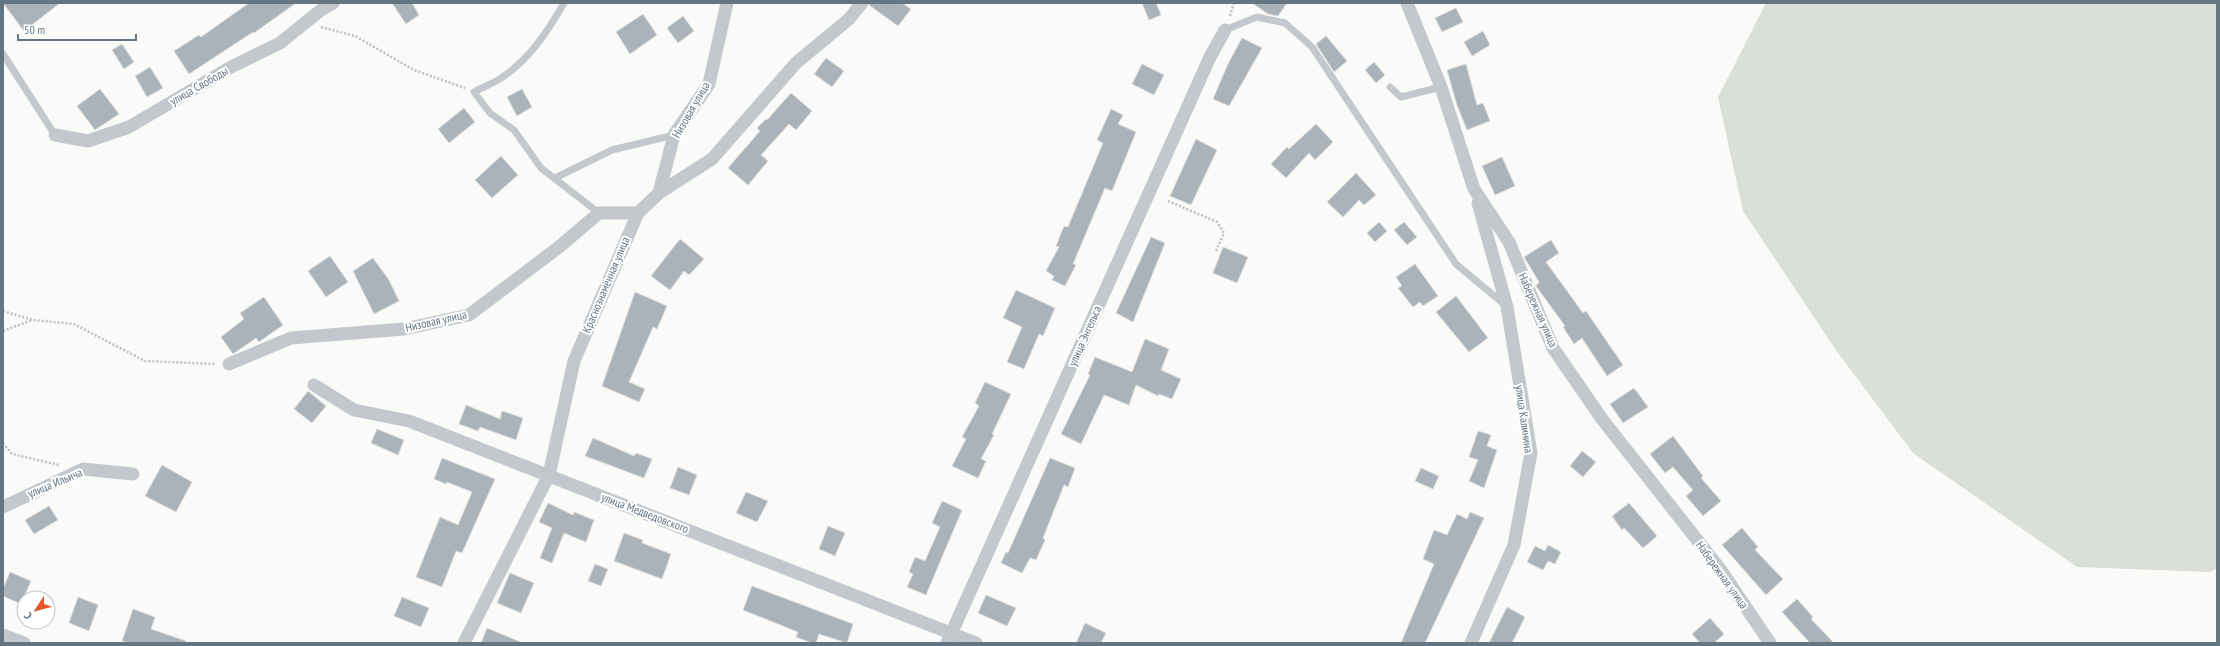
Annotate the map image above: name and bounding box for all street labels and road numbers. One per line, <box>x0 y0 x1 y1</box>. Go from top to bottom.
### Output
street label: улица Свободы <box>167 63 231 108</box>
street label: Низовая улица <box>668 79 713 141</box>
street label: Краснознамённая улица <box>579 234 633 335</box>
street label: Набережная улица <box>1515 270 1562 349</box>
street label: улица Энгельса <box>1065 303 1105 368</box>
street label: Низовая улица <box>404 306 468 335</box>
street label: улица Калинина <box>1512 384 1537 454</box>
street label: улица Ильича <box>25 464 85 501</box>
street label: улица Медведовского <box>599 489 691 536</box>
street label: Набережная улица <box>1693 538 1752 612</box>

